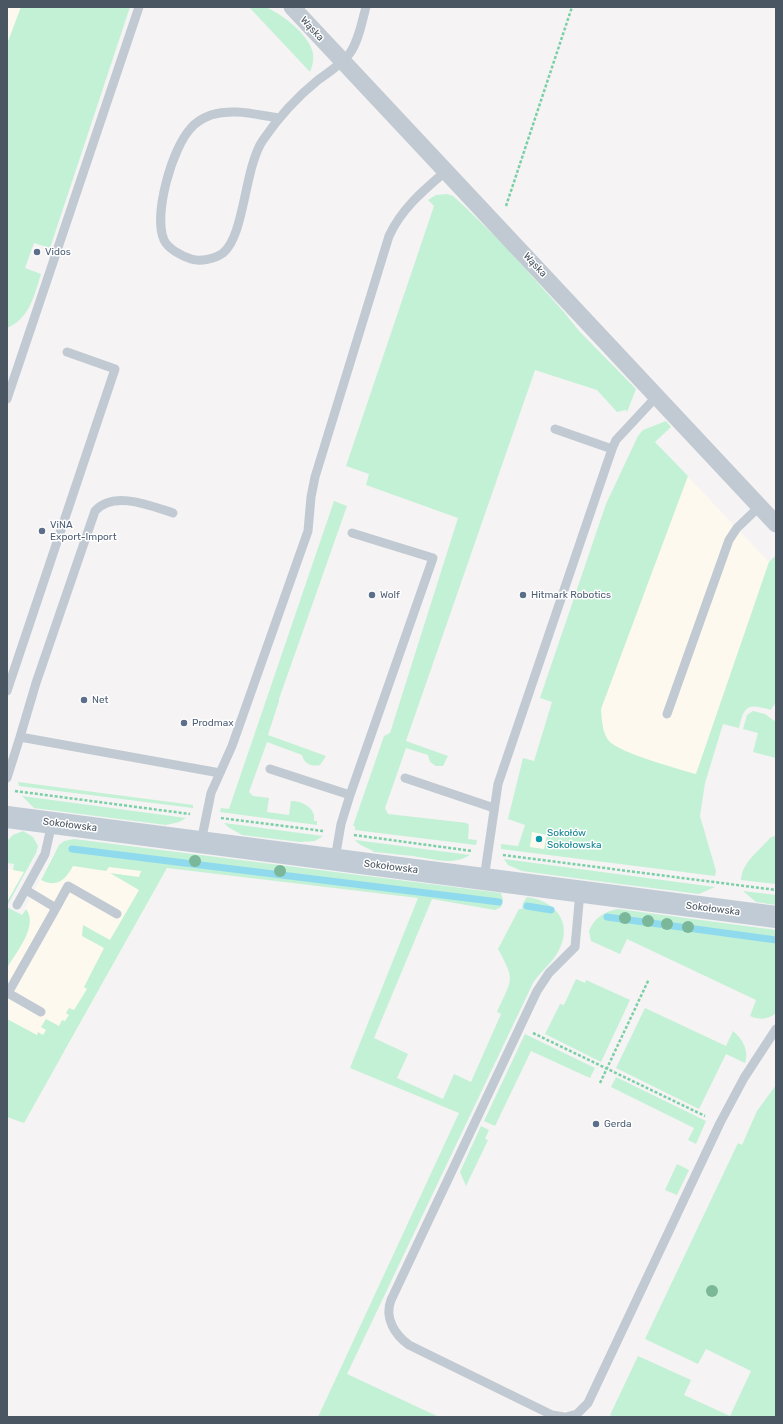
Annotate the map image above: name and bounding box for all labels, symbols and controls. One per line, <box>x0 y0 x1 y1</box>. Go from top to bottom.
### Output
street label: Wąska <box>298 14 326 44</box>
place label: Vidos <box>45 246 71 258</box>
marker: Vidos <box>32 247 42 257</box>
street label: Wąska <box>521 250 549 280</box>
place label: ViNA Export-Import <box>50 519 117 542</box>
marker: ViNA Export-Import <box>37 526 47 536</box>
place label: Wolf <box>380 589 400 601</box>
place label: Hitmark Robotics <box>531 589 611 601</box>
marker: Wolf <box>367 590 377 600</box>
marker: Hitmark Robotics <box>518 590 528 600</box>
place label: Net <box>92 694 108 706</box>
marker: Net <box>79 695 89 705</box>
place label: Prodmax <box>192 717 234 729</box>
marker: Prodmax <box>179 718 189 728</box>
street label: Sokołowska <box>42 816 98 834</box>
place label: Sokołów Sokołowska <box>547 827 602 850</box>
marker: Sokołów Sokołowska <box>534 834 544 844</box>
street label: Sokołowska <box>363 858 419 876</box>
street label: Sokołowska <box>685 900 741 918</box>
place label: Gerda <box>604 1118 632 1130</box>
marker: Gerda <box>591 1119 601 1129</box>

